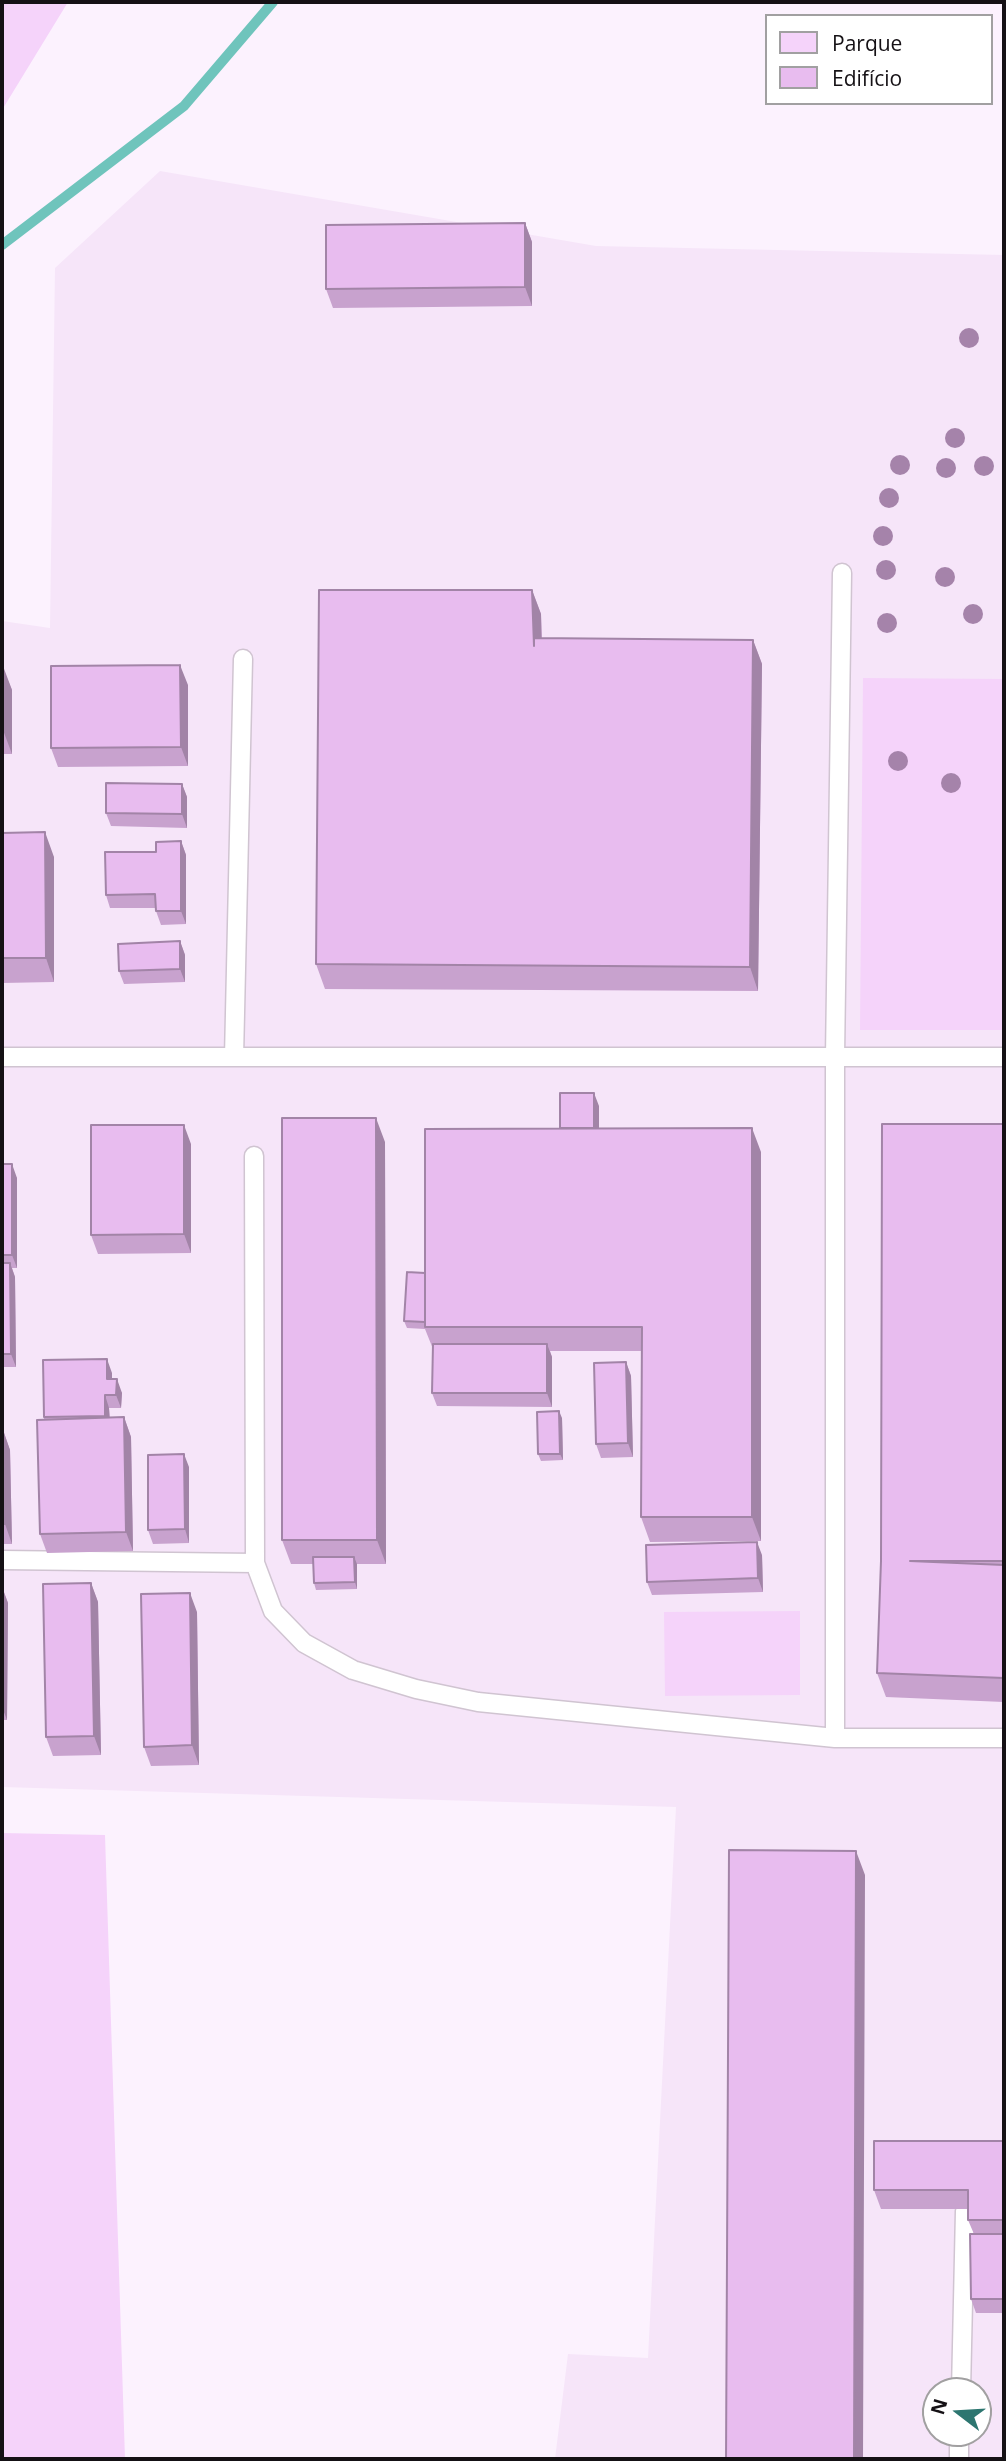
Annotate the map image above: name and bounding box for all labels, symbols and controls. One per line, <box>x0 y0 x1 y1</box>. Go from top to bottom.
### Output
legend <box>764 14 992 105</box>
text: Parque <box>832 29 902 57</box>
text: Edifício <box>832 64 902 92</box>
north arrow <box>922 2377 992 2447</box>
text: N <box>924 2395 954 2418</box>

